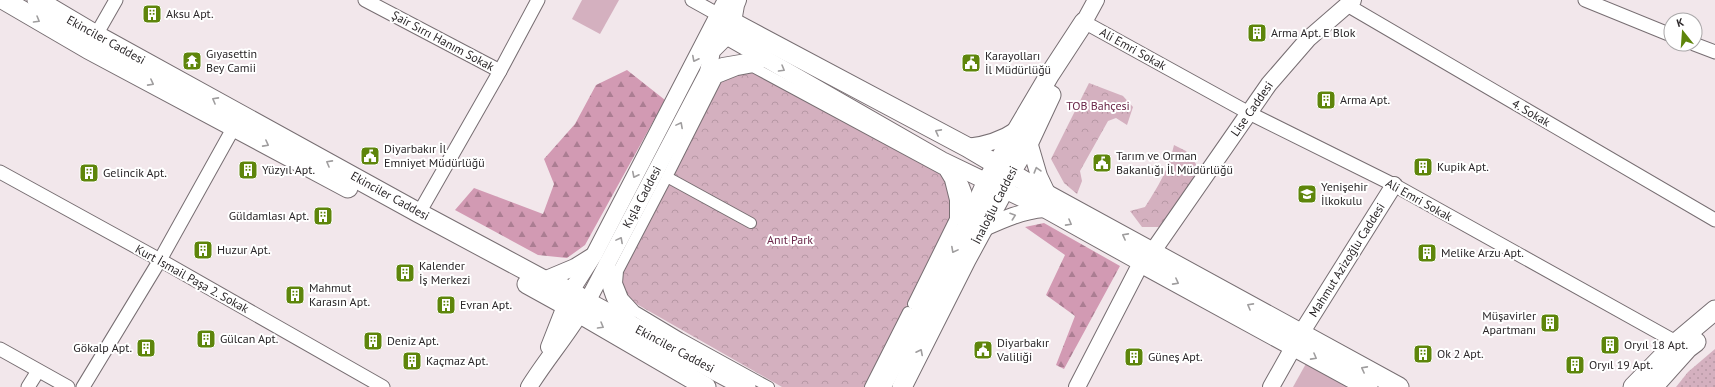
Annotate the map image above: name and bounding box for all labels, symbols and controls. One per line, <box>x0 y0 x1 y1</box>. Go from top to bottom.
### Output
building icon: Aksu Apt. <box>141 3 163 25</box>
place label: Aksu Apt. <box>166 6 213 21</box>
street label: Şair Sırrı Hanım Sokak <box>389 7 497 74</box>
street label: Ekinciler Caddesi <box>64 12 148 67</box>
north arrow <box>1663 12 1703 52</box>
one-way arrow <box>33 15 40 22</box>
text: K <box>1675 15 1686 30</box>
building icon: Arma Apt. E Blok <box>1246 22 1268 44</box>
street label: Ali Emri Sokak <box>1097 24 1169 73</box>
place label: Arma Apt. E Blok <box>1271 25 1356 40</box>
place label: Gıyasettin Bey Camii <box>206 46 257 75</box>
place label: Karayolları İl Müdürlüğü <box>985 48 1051 77</box>
temple icon: Gıyasettin Bey Camii <box>181 50 203 72</box>
public building icon: Karayolları İl Müdürlüğü <box>960 52 982 74</box>
one-way arrow <box>693 55 700 63</box>
one-way arrow <box>778 64 785 71</box>
one-way arrow <box>147 78 154 85</box>
street label: Lise Caddesi <box>1227 78 1276 139</box>
building icon: Arma Apt. <box>1315 89 1337 111</box>
place label: Arma Apt. <box>1340 92 1390 107</box>
street label: 4. Sokak <box>1509 96 1553 130</box>
one-way arrow <box>212 97 219 105</box>
park label: TOB Bahçesi <box>1066 98 1130 113</box>
one-way arrow <box>676 121 683 129</box>
one-way arrow <box>935 129 942 137</box>
one-way arrow <box>261 139 269 147</box>
place label: Diyarbakır İl Emniyet Müdürlüğü <box>384 141 485 170</box>
public building icon: Diyarbakır İl Emniyet Müdürlüğü <box>359 145 381 167</box>
place label: Tarım ve Orman Bakanlığı İl Müdürlüğü <box>1116 148 1233 177</box>
public building icon: Tarım ve Orman Bakanlığı İl Müdürlüğü <box>1091 152 1113 174</box>
building icon: Kupik Apt. <box>1412 156 1434 178</box>
building icon: Yüzyıl Apt. <box>237 159 259 181</box>
place label: Kupik Apt. <box>1437 159 1489 174</box>
one-way arrow <box>326 160 333 167</box>
building icon: Gelincik Apt. <box>78 162 100 184</box>
place label: Yüzyıl Apt. <box>262 162 315 177</box>
street label: Kışla Caddesi <box>619 163 664 230</box>
street label: İnaloğlu Caddesi <box>968 163 1021 246</box>
place label: Gelincik Apt. <box>103 165 167 180</box>
one-way arrow <box>1033 166 1042 173</box>
street label: Ekinciler Caddesi <box>348 168 432 223</box>
one-way arrow <box>633 171 640 178</box>
street label: Ali Emri Sokak <box>1383 175 1455 224</box>
place label: Yenişehir İlkokulu <box>1321 179 1368 208</box>
school or university icon: Yenişehir İlkokulu <box>1296 183 1318 205</box>
street label: Mahmut Azizoğlu Caddesi <box>1305 200 1388 319</box>
building icon: Güldamlası Apt. <box>312 205 334 227</box>
place label: Güldamlası Apt. <box>229 208 309 223</box>
one-way arrow <box>1010 212 1017 220</box>
one-way arrow <box>1065 218 1072 225</box>
park label: Anıt Park <box>767 232 813 247</box>
one-way arrow <box>1121 233 1129 241</box>
one-way arrow <box>615 236 623 244</box>
building icon: Huzur Apt. <box>192 239 214 261</box>
street label: Kurt İsmail Paşa 2. Sokak <box>133 241 252 316</box>
place label: Huzur Apt. <box>217 242 271 257</box>
building icon: Melike Arzu Apt. <box>1416 242 1438 264</box>
place label: Melike Arzu Apt. <box>1441 245 1524 260</box>
one-way arrow <box>951 246 959 254</box>
place label: Kalender İş Merkezi <box>419 258 471 287</box>
building icon: Kalender İş Merkezi <box>394 262 416 284</box>
one-way arrow <box>1171 277 1179 285</box>
place label: Mahmut Karasın Apt. <box>309 280 370 309</box>
building icon: Mahmut Karasın Apt. <box>284 284 306 306</box>
building icon: Evran Apt. <box>435 294 457 316</box>
place label: Evran Apt. <box>460 297 512 312</box>
one-way arrow <box>1247 304 1254 311</box>
place label: Müşavirler Apartmanı <box>1482 308 1536 337</box>
building icon: Müşavirler Apartmanı <box>1539 312 1561 334</box>
street label: Ekinciler Caddesi <box>633 321 717 376</box>
one-way arrow <box>597 322 604 329</box>
building icon: Gülcan Apt. <box>195 328 217 350</box>
building icon: Deniz Apt. <box>362 330 384 352</box>
place label: Gülcan Apt. <box>220 331 278 346</box>
place label: Deniz Apt. <box>387 333 439 348</box>
building icon: Oryıl 18 Apt. <box>1599 334 1621 356</box>
place label: Diyarbakır Valiliği <box>996 335 1049 364</box>
building icon: Gökalp Apt. <box>135 337 157 359</box>
place label: Oryıl 18 Apt. <box>1624 337 1688 352</box>
public building icon: Diyarbakır Valiliği <box>972 339 994 361</box>
place label: Gökalp Apt. <box>73 340 132 355</box>
building icon: Ok 2 Apt. <box>1412 343 1434 365</box>
building icon: Güneş Apt. <box>1123 346 1145 368</box>
place label: Ok 2 Apt. <box>1437 346 1484 361</box>
one-way arrow <box>915 349 923 356</box>
place label: Güneş Apt. <box>1148 349 1203 364</box>
building icon: Kaçmaz Apt. <box>401 350 423 372</box>
place label: Kaçmaz Apt. <box>426 353 488 368</box>
one-way arrow <box>1310 353 1318 360</box>
building icon: Oryıl 19 Apt. <box>1564 354 1586 376</box>
place label: Oryıl 19 Apt. <box>1589 357 1653 372</box>
one-way arrow <box>1361 366 1368 373</box>

